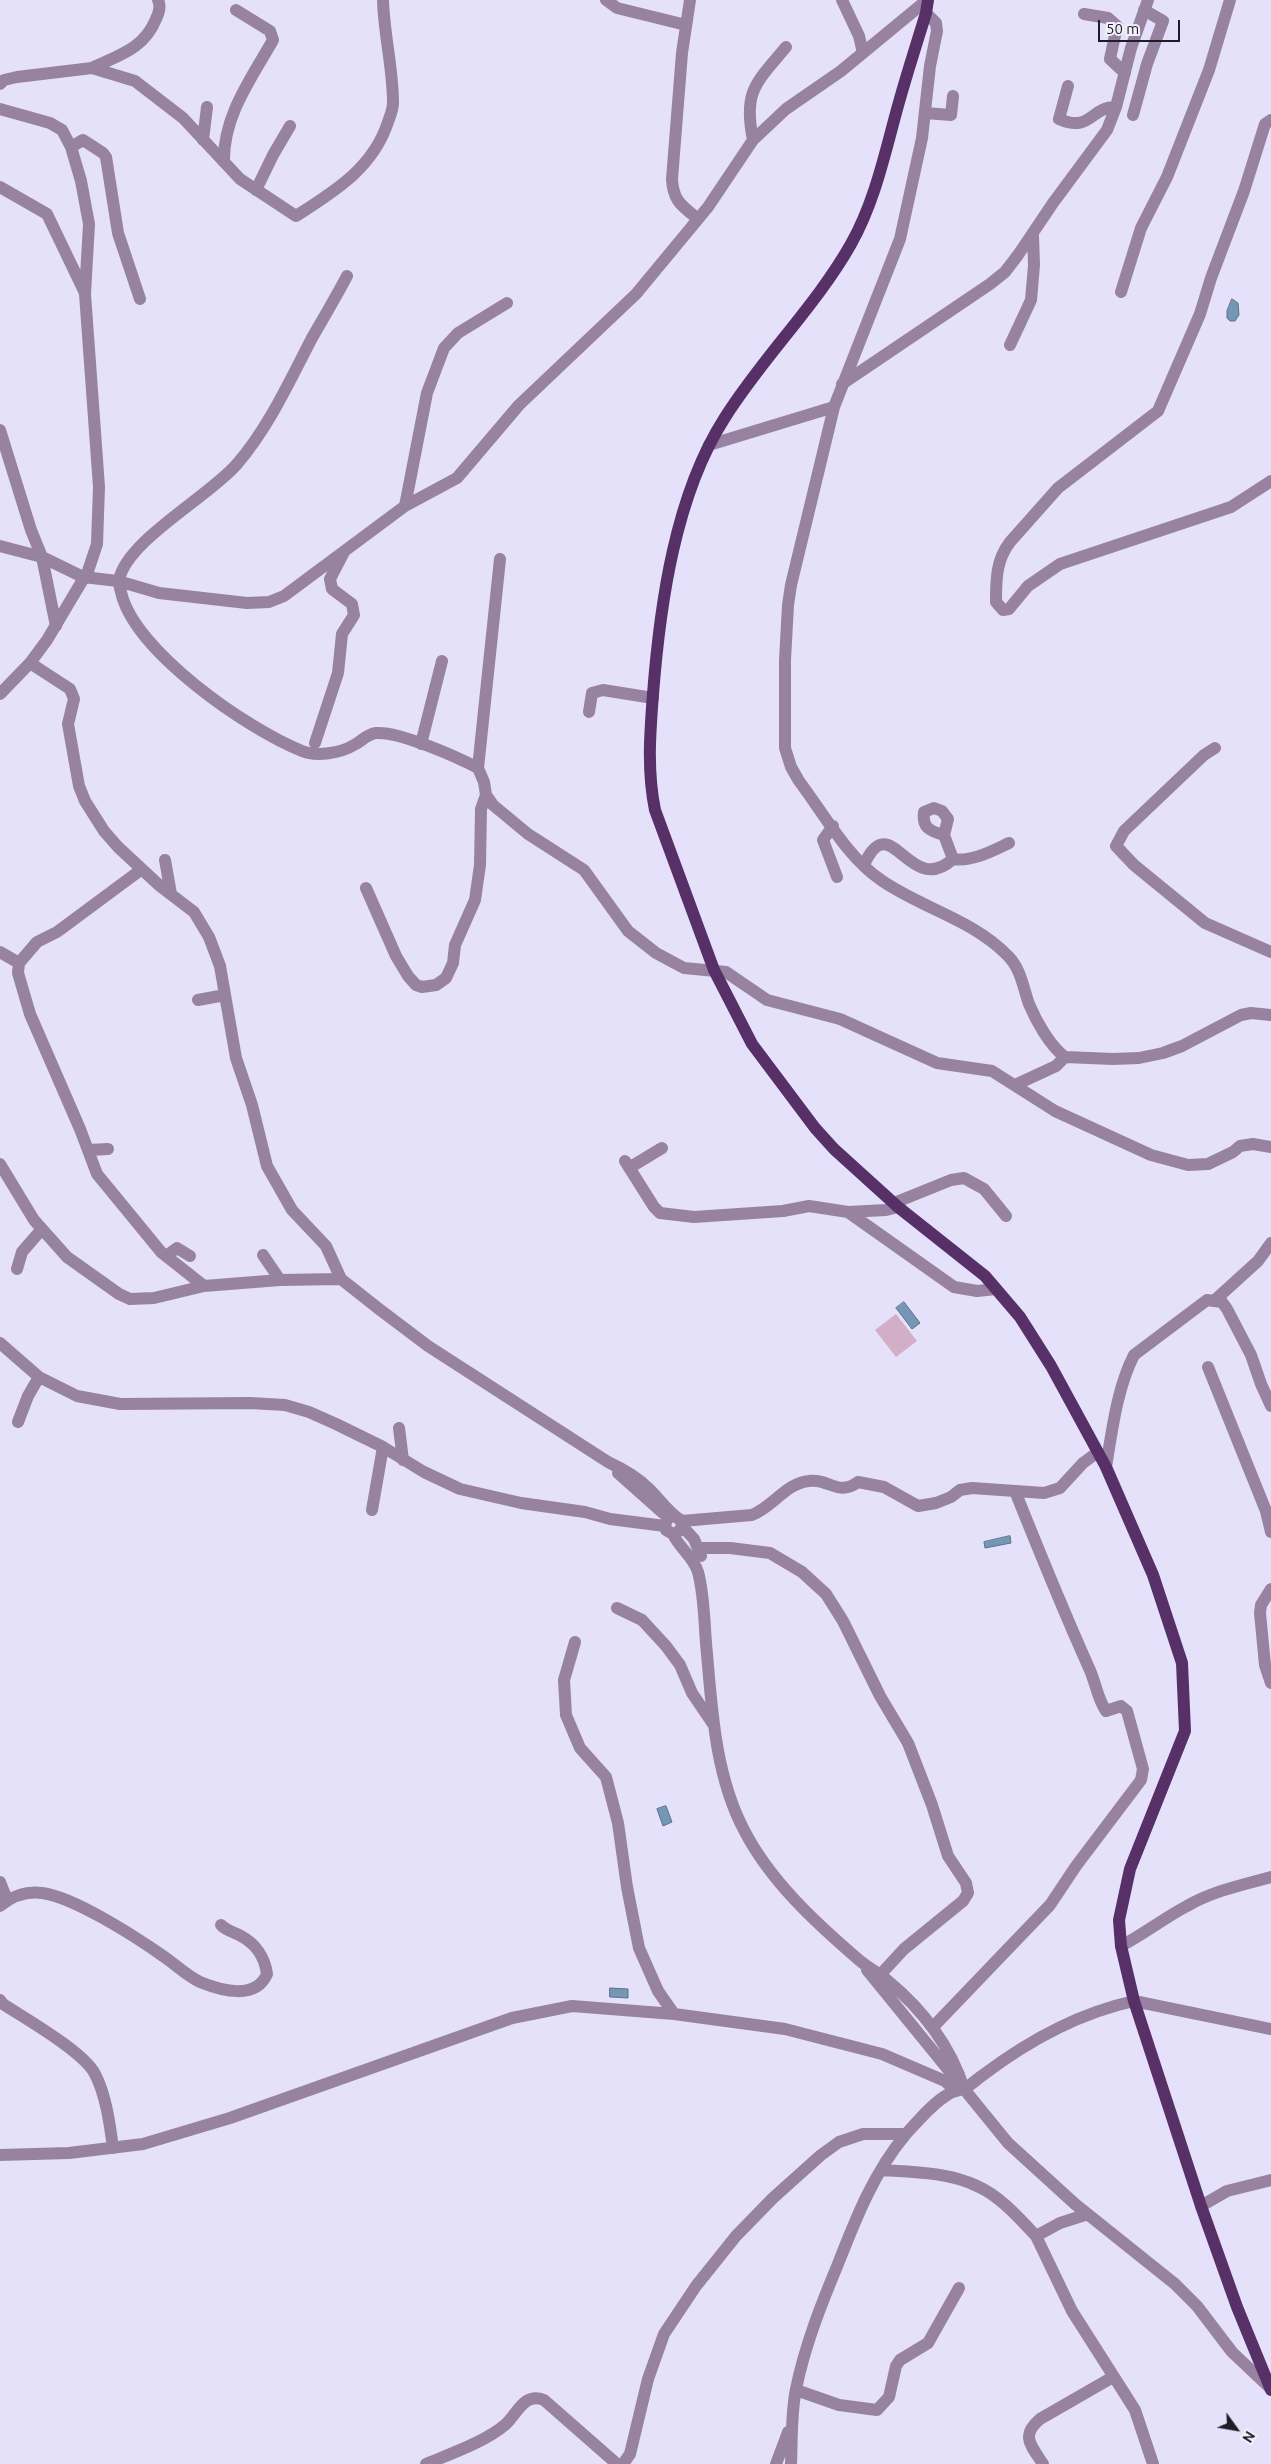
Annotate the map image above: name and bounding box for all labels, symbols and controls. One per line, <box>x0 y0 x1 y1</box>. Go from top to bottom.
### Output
scale bar <box>1101 10 1184 42</box>
text: 50 m <box>1106 20 1139 37</box>
north arrow <box>1211 2404 1261 2454</box>
text: N <box>1239 2428 1258 2446</box>

